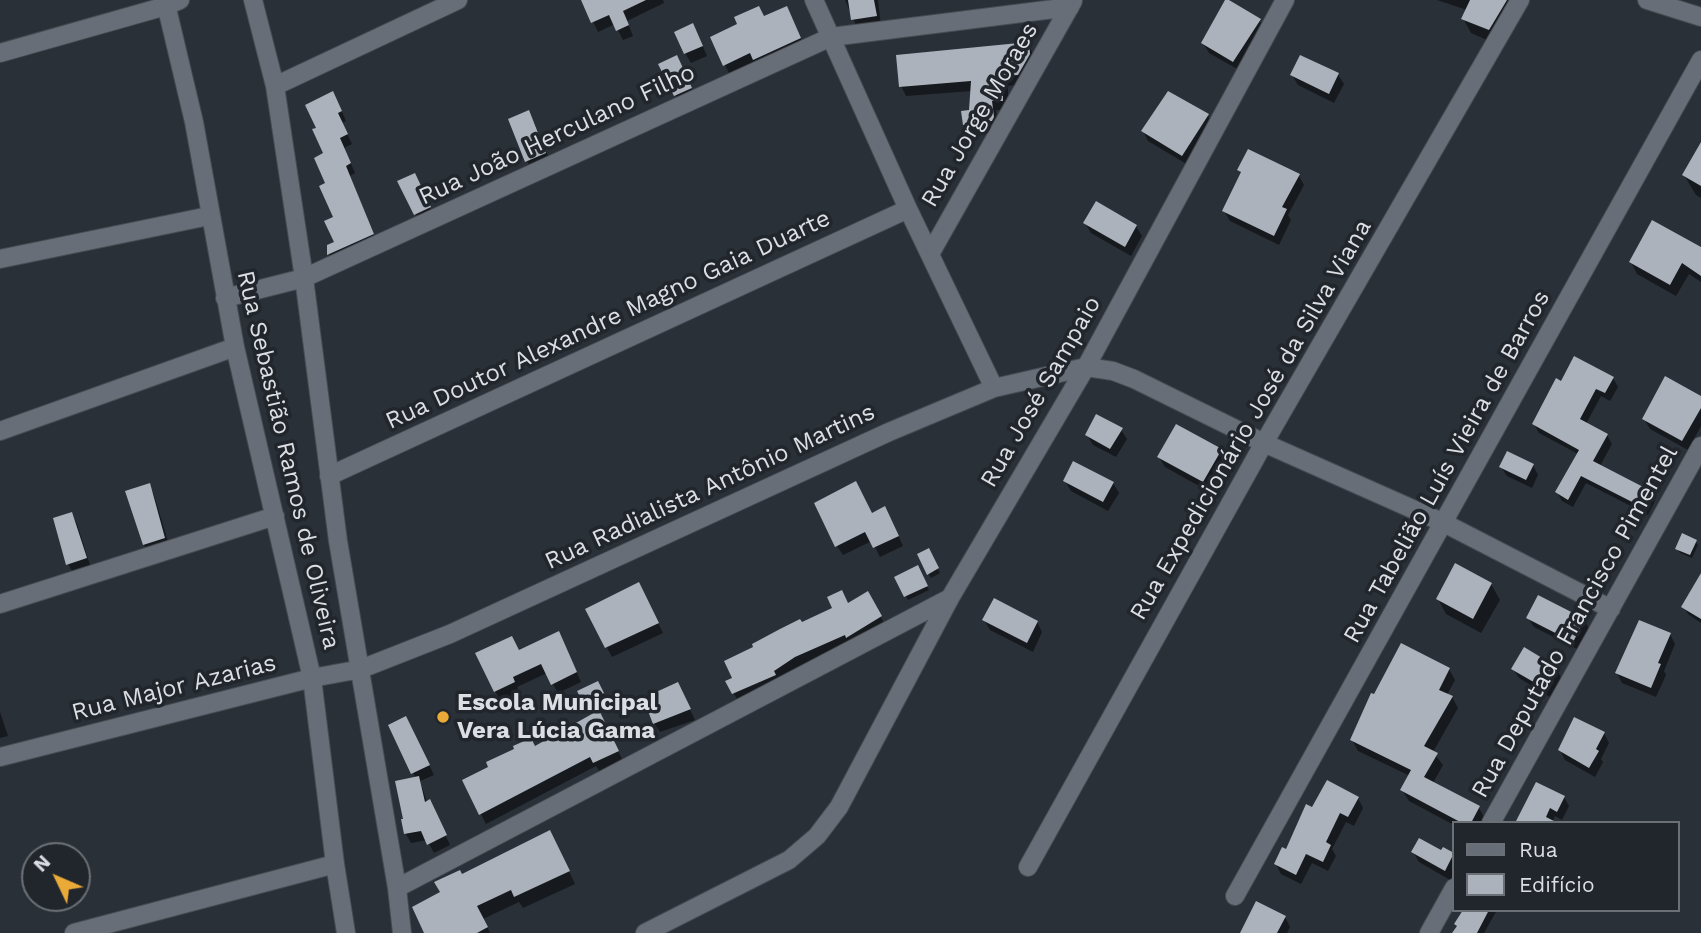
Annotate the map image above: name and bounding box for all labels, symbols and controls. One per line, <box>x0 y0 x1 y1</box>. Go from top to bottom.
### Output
street label: Rua Jorge Moraes <box>915 18 1045 212</box>
street label: Rua João Herculano Filho <box>414 58 700 212</box>
street label: Rua Doutor Alexandre Magno Gaia Duarte <box>381 204 835 436</box>
street label: Rua Expedicionário José da Silva Viana <box>1124 215 1378 625</box>
street label: Rua Sebastião Ramos de Oliveira <box>230 268 346 652</box>
street label: Rua Tabelião Luís Vieira de Barros <box>1338 286 1556 648</box>
street label: Rua José Sampaio <box>975 291 1107 493</box>
street label: Rua Radialista Antônio Martins <box>540 398 880 576</box>
street label: Rua Deputado Francisco Pimentel <box>1466 441 1684 803</box>
street label: Rua Major Azarias <box>69 649 279 727</box>
place label: Escola Municipal Vera Lúcia Gama <box>457 689 657 745</box>
marker: Escola Municipal Vera Lúcia Gama <box>435 709 451 725</box>
legend <box>1452 821 1680 912</box>
text: Rua <box>1519 837 1558 862</box>
north arrow <box>21 842 91 912</box>
text: N <box>29 850 55 877</box>
text: Edifício <box>1519 872 1595 897</box>

